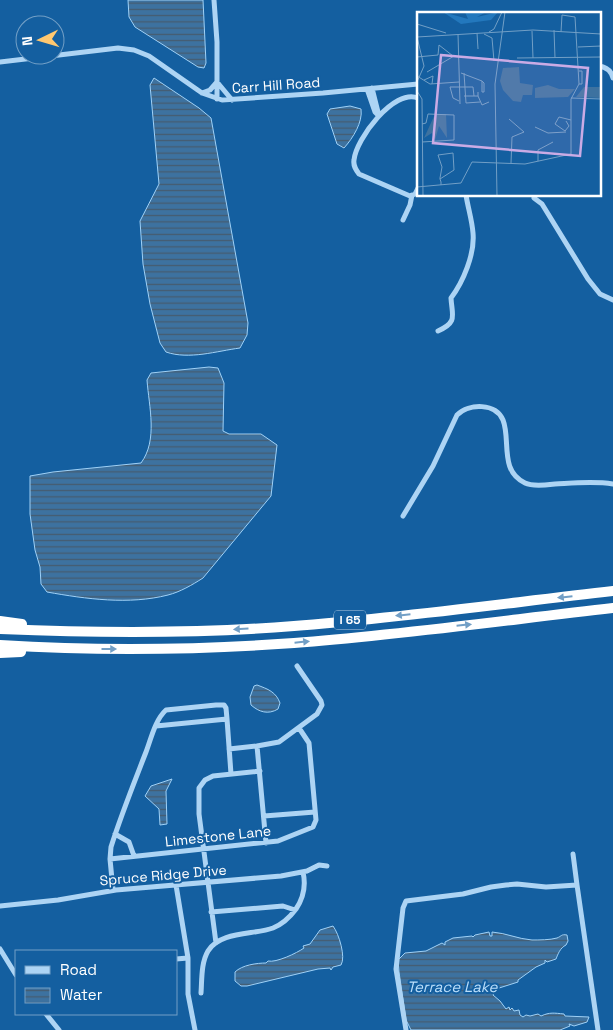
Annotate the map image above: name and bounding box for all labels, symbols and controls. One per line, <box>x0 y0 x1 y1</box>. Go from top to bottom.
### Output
inset map <box>417 12 600 196</box>
north arrow <box>15 15 65 65</box>
text: N <box>18 36 36 47</box>
street label: Carr Hill Road <box>231 73 321 97</box>
one-way arrow <box>556 593 572 601</box>
road number: I 65 <box>334 610 366 630</box>
one-way arrow <box>395 611 411 619</box>
one-way arrow <box>456 621 472 629</box>
one-way arrow <box>233 625 249 633</box>
one-way arrow <box>294 638 310 646</box>
one-way arrow <box>101 645 117 653</box>
street label: Limestone Lane <box>164 821 272 851</box>
street label: Spruce Ridge Drive <box>99 860 227 890</box>
legend <box>15 950 178 1015</box>
text: Road <box>60 960 97 979</box>
water label: Terrace Lake <box>407 977 498 996</box>
text: Water <box>60 985 103 1004</box>

